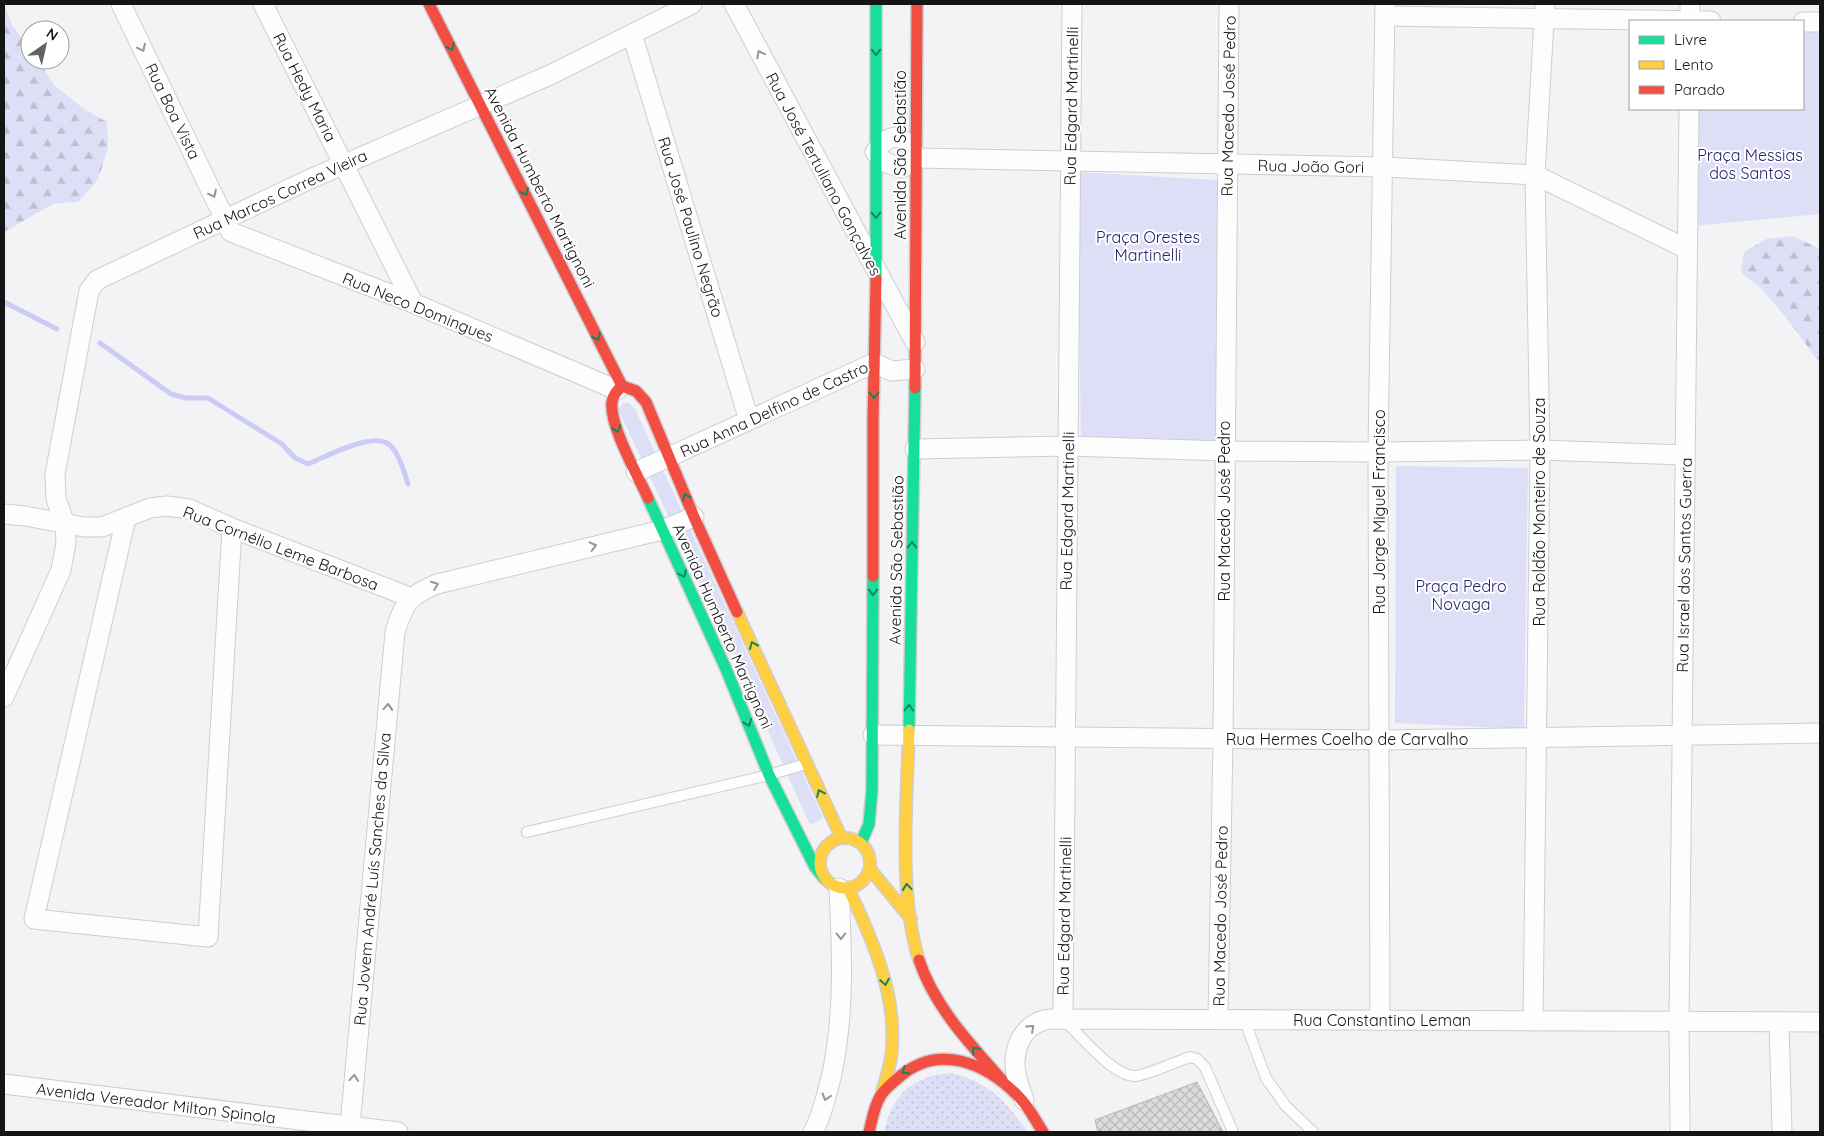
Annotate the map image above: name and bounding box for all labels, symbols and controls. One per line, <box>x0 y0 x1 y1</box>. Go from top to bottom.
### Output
street label: Rua Macedo José Pedro <box>1216 15 1240 197</box>
north arrow <box>20 20 70 70</box>
legend <box>1629 20 1804 110</box>
text: N <box>43 24 62 45</box>
street label: Rua Edgard Martinelli <box>1060 26 1082 186</box>
street label: Rua Hedy Maria <box>269 29 341 145</box>
text: Livre <box>1674 30 1707 49</box>
one-way arrow <box>136 42 146 51</box>
one-way arrow <box>445 42 455 51</box>
one-way arrow <box>871 49 881 57</box>
one-way arrow <box>756 50 766 59</box>
text: Lento <box>1674 55 1713 74</box>
street label: Rua Boa Vista <box>141 60 205 162</box>
street label: Rua José Tertuliano Gonçalves <box>762 69 886 279</box>
street label: Avenida São Sebastião <box>890 70 910 240</box>
text: Parado <box>1674 80 1725 99</box>
street label: Avenida Humberto Martignoni <box>481 83 599 291</box>
street label: Rua José Paulino Negrão <box>654 134 728 320</box>
street label: Rua Marcos Correa Vieira <box>190 145 370 243</box>
park label: Praça Messias dos Santos <box>1697 145 1803 183</box>
street label: Rua João Gori <box>1258 155 1364 177</box>
one-way arrow <box>519 187 529 196</box>
one-way arrow <box>207 189 217 198</box>
one-way arrow <box>871 212 881 219</box>
park label: Praça Orestes Martinelli <box>1096 227 1200 265</box>
street label: Rua Neco Domingues <box>340 268 496 346</box>
one-way arrow <box>591 332 601 341</box>
street label: Rua Anna Delfino de Castro <box>677 357 871 461</box>
one-way arrow <box>869 392 879 399</box>
street label: Rua Roldão Monteiro de Souza <box>1529 398 1549 627</box>
street label: Rua Jorge Miguel Francisco <box>1369 409 1389 615</box>
street label: Rua Macedo José Pedro <box>1214 420 1234 602</box>
one-way arrow <box>611 425 621 433</box>
street label: Rua Edgard Martinelli <box>1056 431 1078 591</box>
street label: Rua Israel dos Santos Guerra <box>1672 457 1696 673</box>
street label: Avenida São Sebastião <box>885 475 907 645</box>
one-way arrow <box>681 493 692 502</box>
street label: Rua Cornélio Leme Barbosa <box>180 501 382 595</box>
street label: Avenida Humberto Martignoni <box>669 520 777 732</box>
one-way arrow <box>589 541 598 552</box>
one-way arrow <box>907 541 917 548</box>
one-way arrow <box>676 569 687 578</box>
park label: Praça Pedro Novaga <box>1415 576 1507 614</box>
one-way arrow <box>431 581 439 591</box>
one-way arrow <box>868 589 878 597</box>
one-way arrow <box>748 641 759 650</box>
one-way arrow <box>382 702 393 710</box>
one-way arrow <box>904 703 914 711</box>
one-way arrow <box>742 718 752 726</box>
street label: Rua Hermes Coelho de Carvalho <box>1226 729 1468 749</box>
street label: Rua Jovem André Luís Sanches da Silva <box>349 732 395 1026</box>
one-way arrow <box>816 789 826 798</box>
street label: Rua Macedo José Pedro <box>1208 825 1232 1007</box>
street label: Rua Edgard Martinelli <box>1053 836 1075 996</box>
one-way arrow <box>902 883 913 891</box>
one-way arrow <box>836 932 846 940</box>
one-way arrow <box>879 977 889 986</box>
street label: Rua Constantino Leman <box>1293 1010 1471 1030</box>
one-way arrow <box>1025 1025 1034 1034</box>
one-way arrow <box>972 1046 981 1055</box>
one-way arrow <box>901 1065 911 1074</box>
one-way arrow <box>348 1073 359 1081</box>
street label: Avenida Vereador Milton Spinola <box>35 1078 277 1128</box>
one-way arrow <box>821 1093 831 1101</box>

